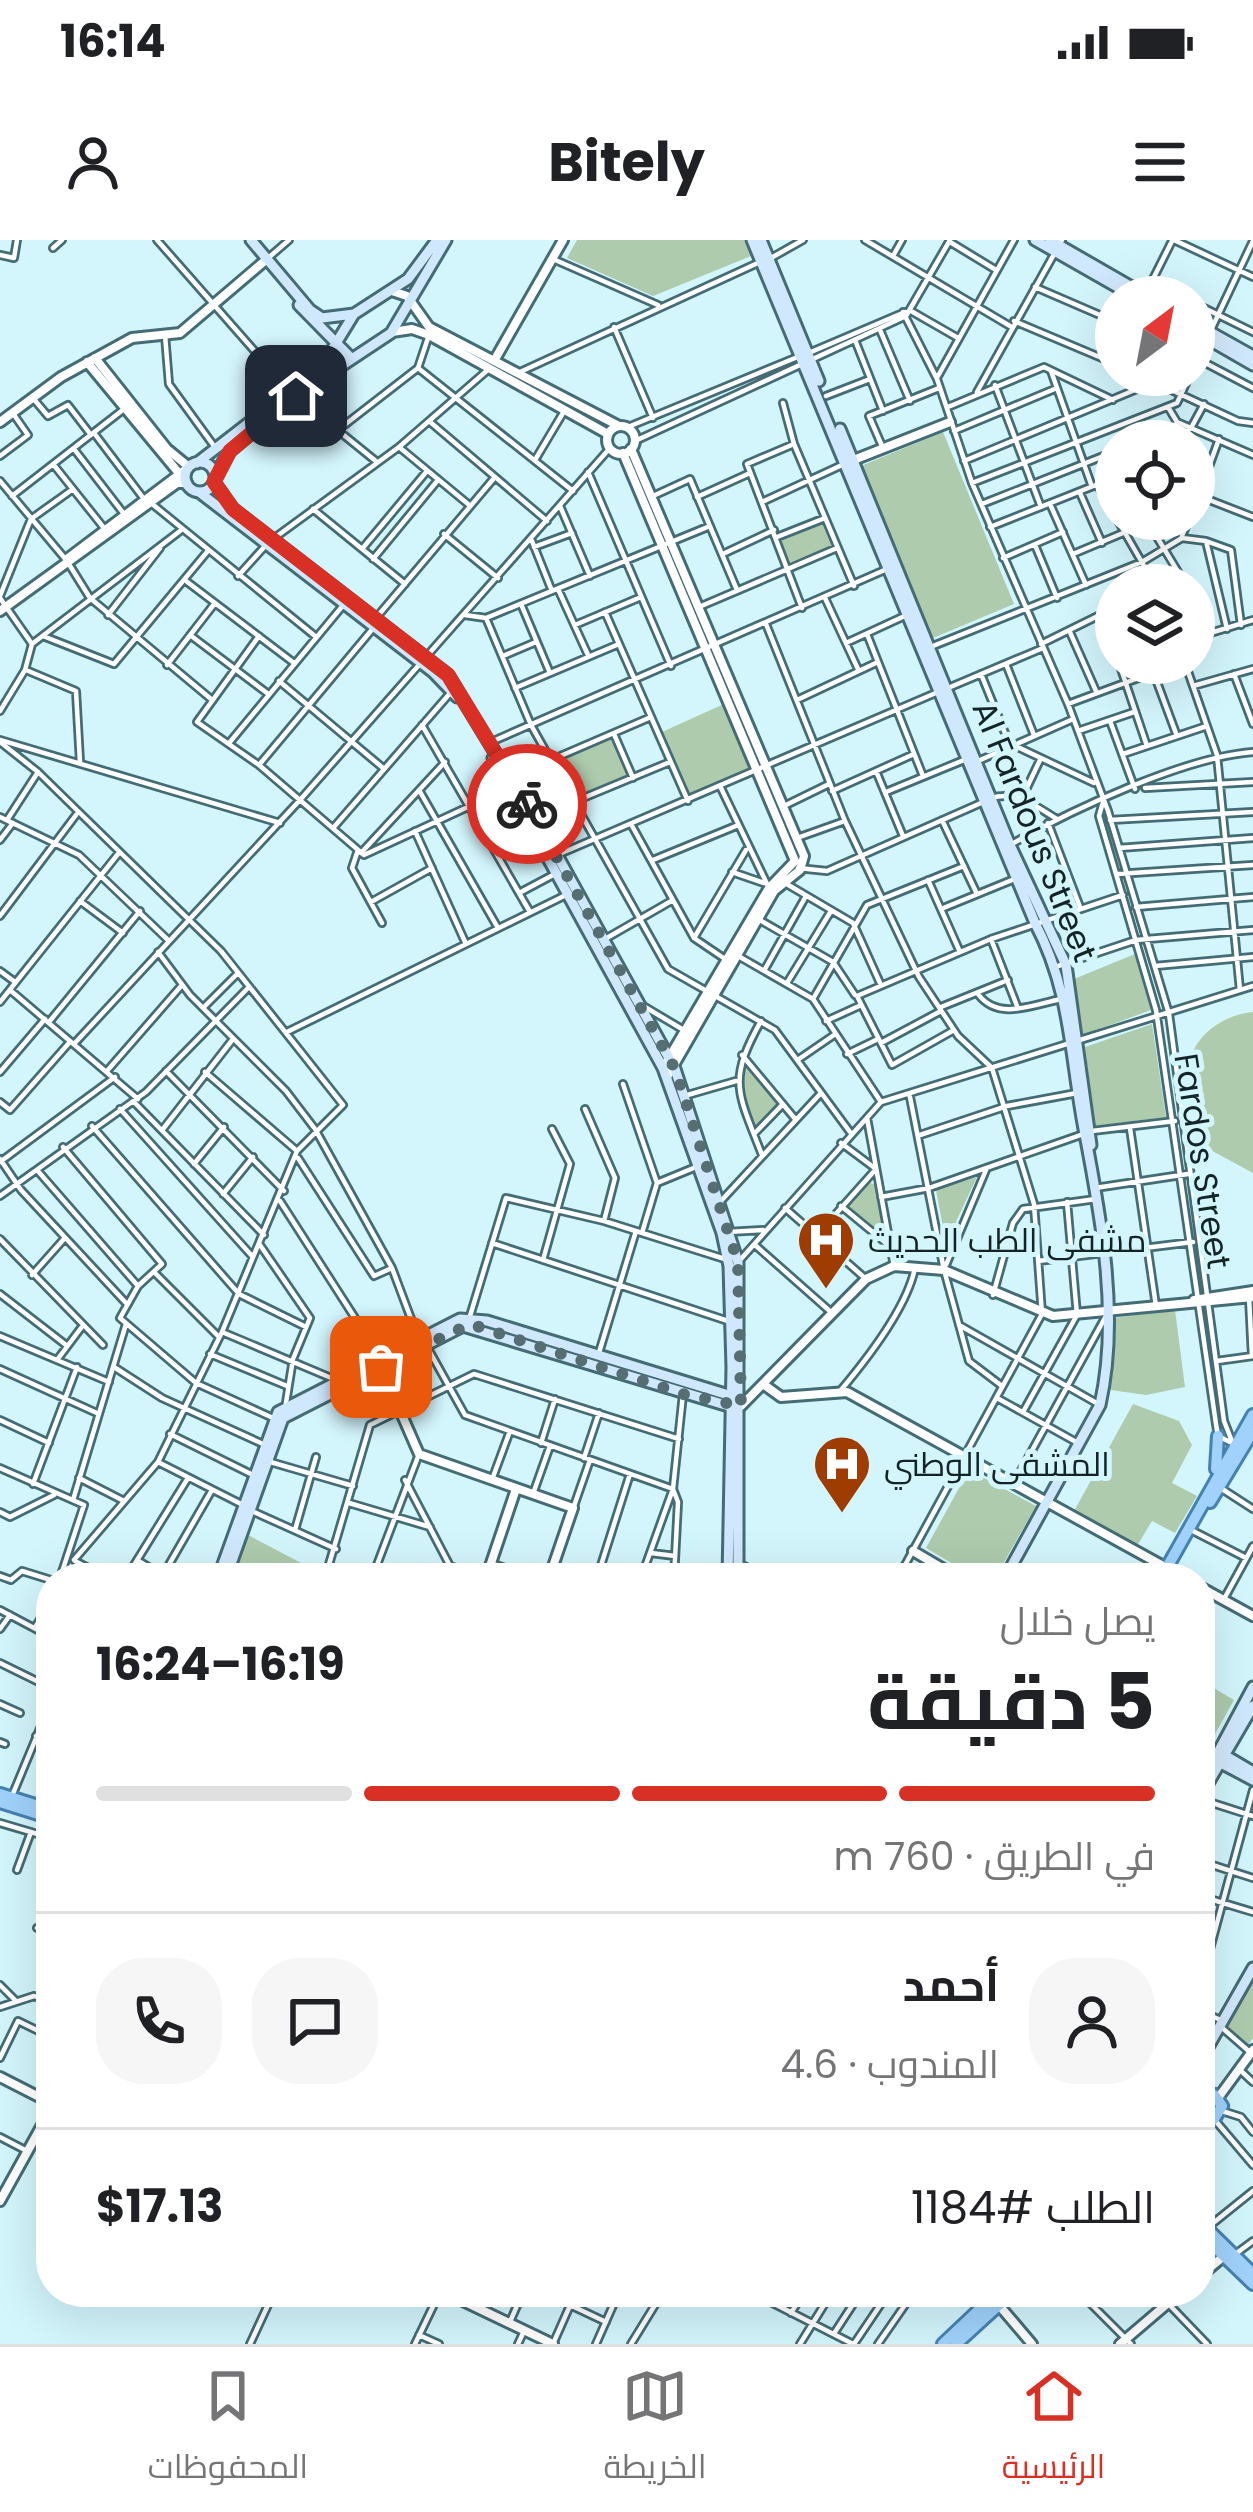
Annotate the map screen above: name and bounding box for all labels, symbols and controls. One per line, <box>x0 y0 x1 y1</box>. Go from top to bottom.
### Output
text: 16:14 <box>60 10 166 73</box>
text: Bitely <box>548 124 705 200</box>
icon: person <box>60 129 126 195</box>
icon: menu <box>1127 129 1193 195</box>
north arrow <box>1095 276 1215 396</box>
map controls <box>1095 276 1215 684</box>
pin <box>245 345 347 447</box>
icon: home <box>263 363 329 429</box>
button: locate <box>1095 420 1215 540</box>
button: layers <box>1095 564 1215 684</box>
street label: Al Fardous Street <box>961 694 1108 969</box>
courier <box>467 744 587 864</box>
icon: bike <box>494 771 560 837</box>
street label: Fardos Street <box>1162 1050 1243 1272</box>
hospital icon: مشفى الطب الحديث <box>795 1209 857 1291</box>
place label: مشفى الطب الحديث <box>868 1217 1146 1264</box>
pin <box>330 1316 432 1418</box>
icon: bag <box>348 1334 414 1400</box>
hospital icon: المشفى الوطني <box>811 1433 873 1515</box>
place label: المشفى الوطني <box>884 1441 1110 1490</box>
text: يصل خلال <box>1000 1594 1155 1649</box>
text: 16:19–16:24 <box>96 1633 345 1696</box>
text: 5 دقيقة <box>867 1647 1155 1756</box>
text: في الطريق · 760 m <box>833 1829 1155 1884</box>
text: أحمد <box>903 1954 999 2017</box>
button: phone <box>96 1958 222 2084</box>
button: chat <box>252 1958 378 2084</box>
button: person <box>1029 1958 1155 2084</box>
text: المندوب · 4.6 <box>780 2037 999 2092</box>
text: $17.13 <box>96 2175 223 2238</box>
text: الطلب #1184 <box>911 2176 1155 2239</box>
tab: المحفوظات <box>148 2363 308 2497</box>
tab: الخريطة <box>604 2363 707 2497</box>
tab: الرئيسية <box>1002 2363 1105 2497</box>

